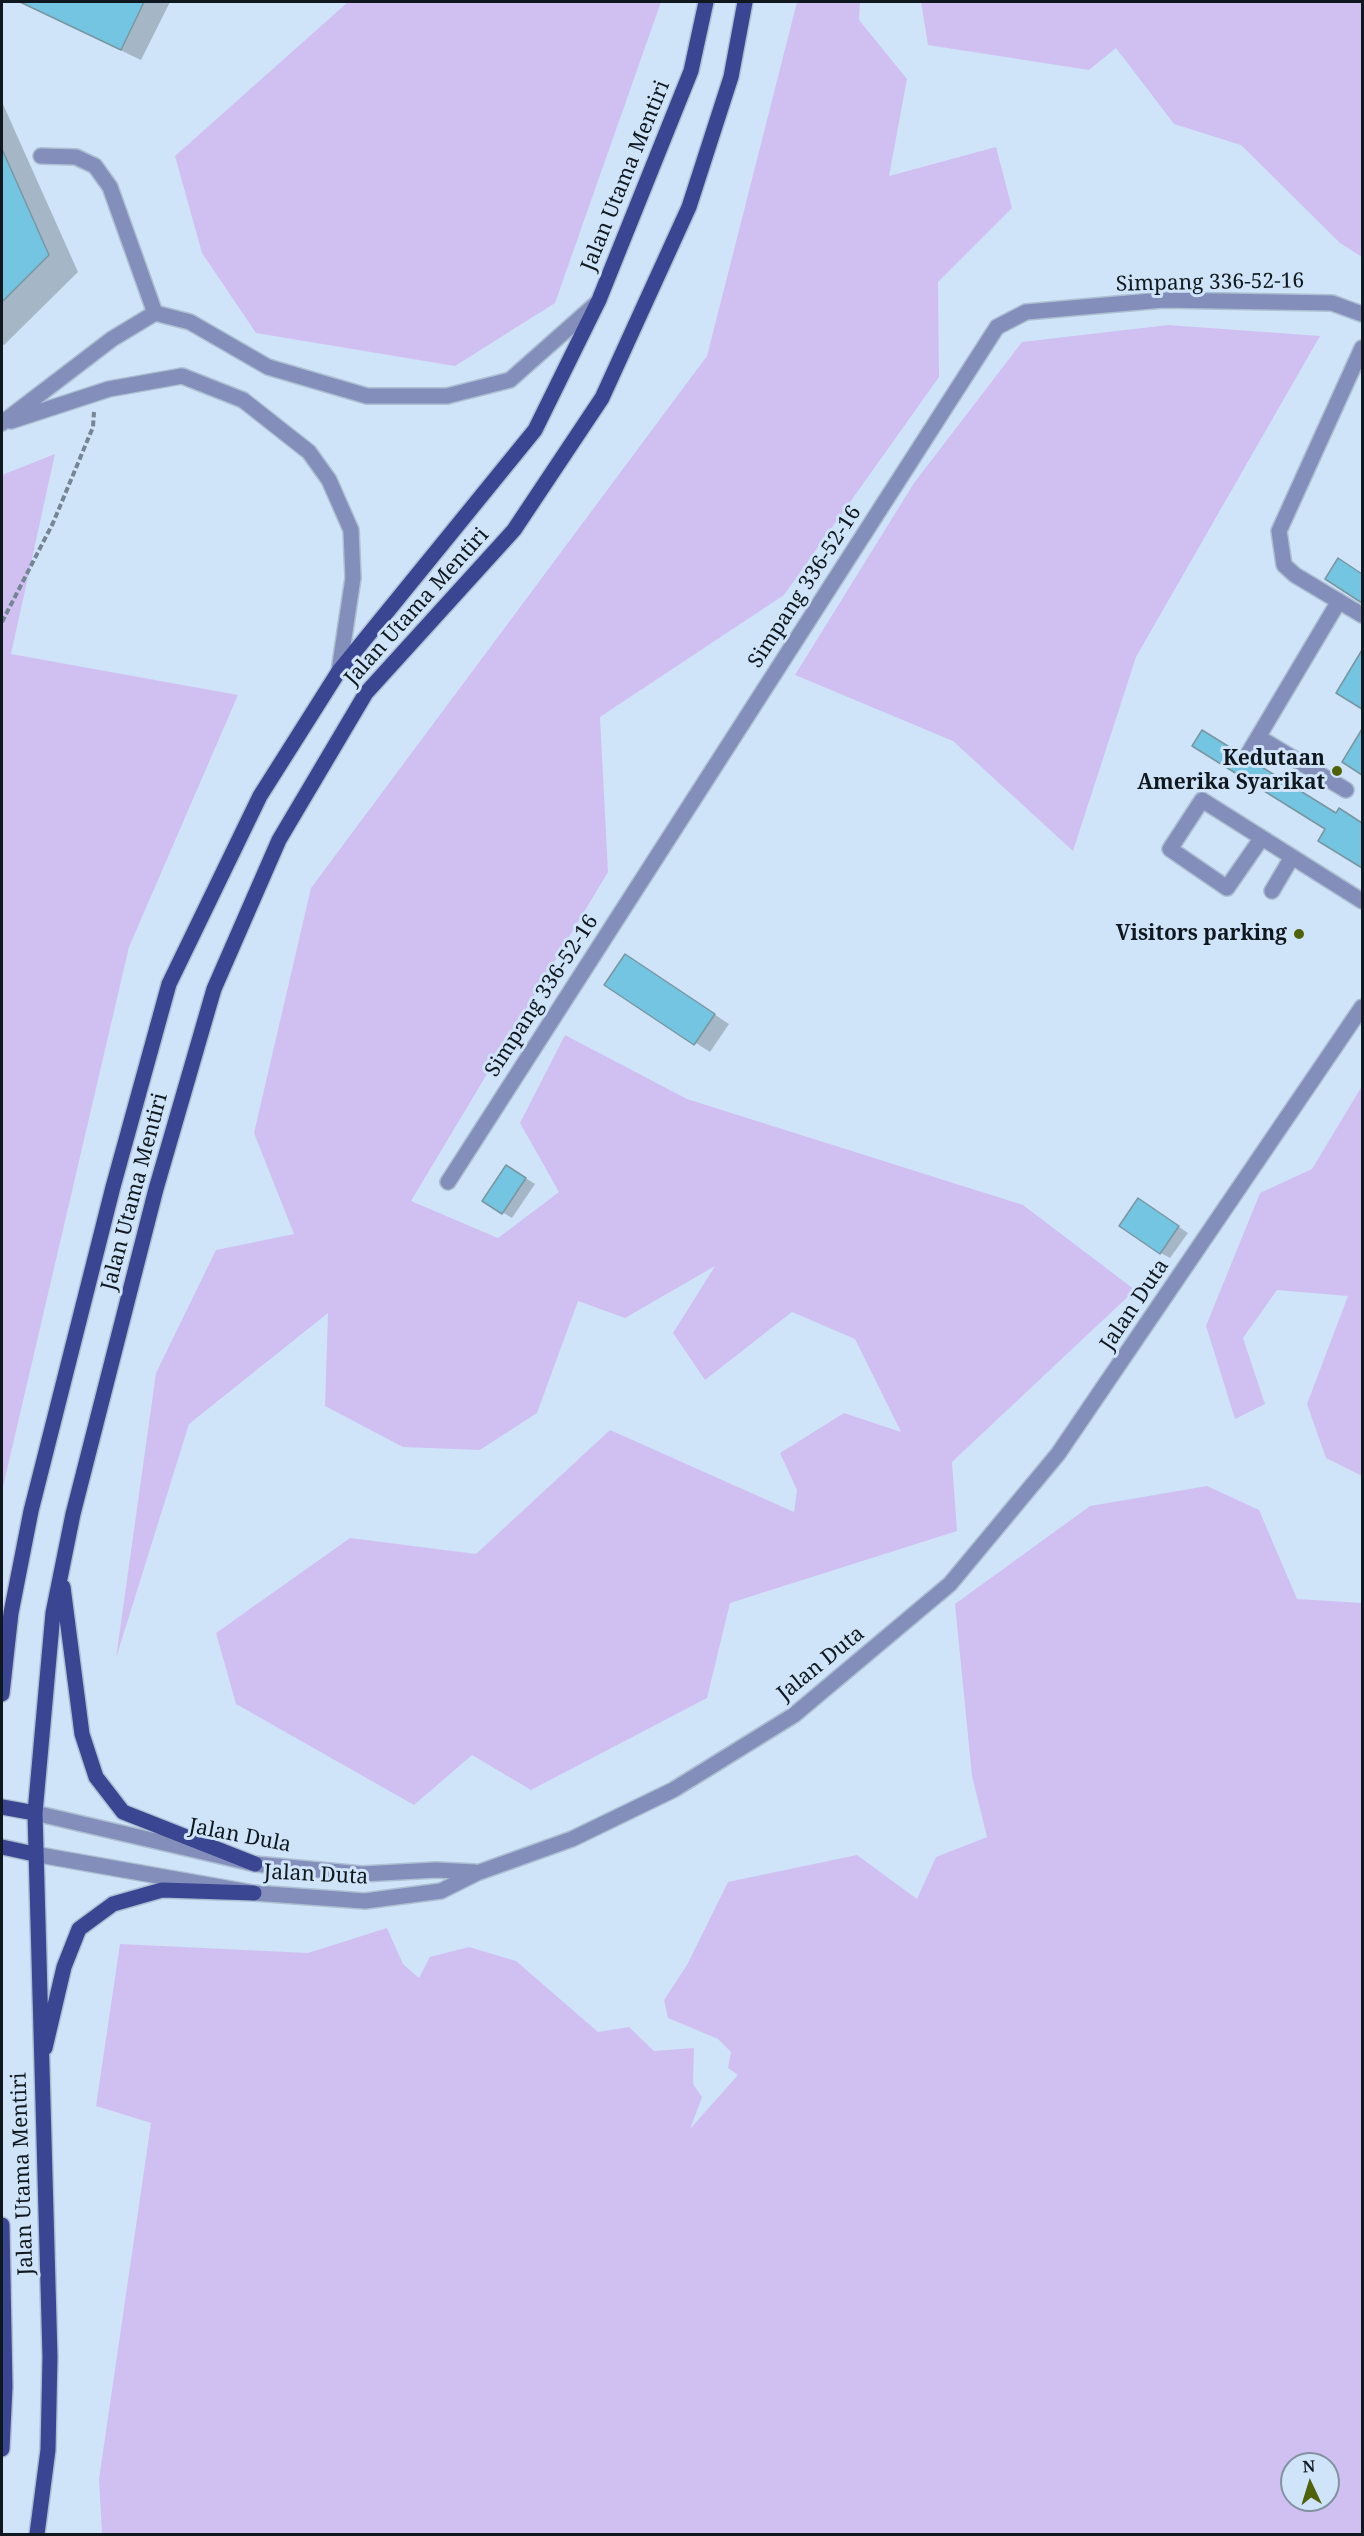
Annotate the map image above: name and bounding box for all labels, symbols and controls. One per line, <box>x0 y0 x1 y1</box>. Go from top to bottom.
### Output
street label: Jalan Utama Mentiri <box>576 77 676 275</box>
street label: Simpang 336-52-16 <box>1116 269 1304 297</box>
street label: Simpang 336-52-16 <box>743 501 867 673</box>
street label: Jalan Utama Mentiri <box>340 523 494 691</box>
place label: Kedutaan Amerika Syarikat <box>1137 746 1325 796</box>
marker: Kedutaan Amerika Syarikat <box>1330 764 1344 778</box>
street label: Simpang 336-52-16 <box>480 910 604 1082</box>
place label: Visitors parking <box>1116 921 1287 947</box>
marker: Visitors parking <box>1292 927 1306 941</box>
street label: Jalan Utama Mentiri <box>97 1091 173 1293</box>
street label: Jalan Duta <box>1095 1255 1175 1355</box>
street label: Jalan Duta <box>772 1621 870 1707</box>
street label: Jalan Dula <box>187 1814 293 1858</box>
street label: Jalan Duta <box>263 1860 369 1890</box>
street label: Jalan Utama Mentiri <box>7 2072 39 2276</box>
north arrow <box>1280 2452 1340 2512</box>
text: N <box>1302 2455 1316 2477</box>

